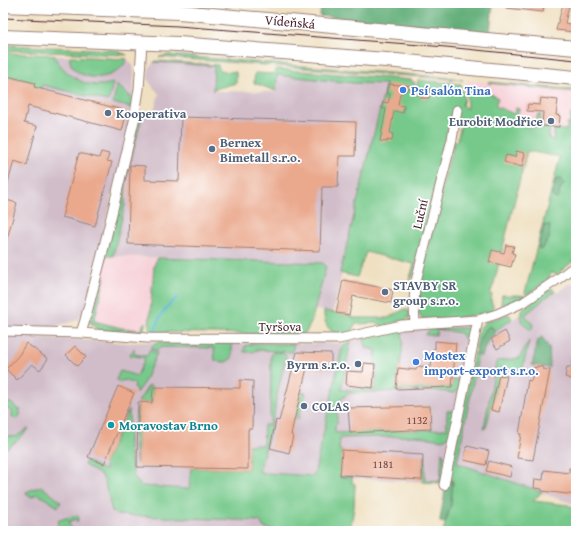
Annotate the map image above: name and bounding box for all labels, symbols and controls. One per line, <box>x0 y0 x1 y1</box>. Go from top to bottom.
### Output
street label: Vídeňská <box>264 10 317 34</box>
place label: Psí salón Tina <box>411 81 491 100</box>
marker: Psí salón Tina <box>398 85 408 95</box>
place label: Kooperativa <box>116 104 187 123</box>
marker: Kooperativa <box>103 108 113 118</box>
place label: Eurobit Modřice <box>449 112 543 131</box>
marker: Eurobit Modřice <box>546 116 556 126</box>
place label: Bernex Bimetall s.r.o. <box>220 133 301 167</box>
marker: Bernex Bimetall s.r.o. <box>207 144 217 154</box>
street label: Luční <box>407 197 433 231</box>
place label: STAVBY SR group s.r.o. <box>393 276 459 310</box>
marker: STAVBY SR group s.r.o. <box>380 287 390 297</box>
street label: Tyršova <box>258 317 302 336</box>
place label: Mostex import-export s.r.o. <box>424 346 539 380</box>
place label: Byrm s.r.o. <box>287 355 350 374</box>
marker: Mostex import-export s.r.o. <box>411 357 421 367</box>
marker: Byrm s.r.o. <box>353 359 363 369</box>
place label: COLAS <box>312 397 350 416</box>
marker: COLAS <box>299 401 309 411</box>
house number: 1132 <box>406 412 428 428</box>
place label: Moravostav Brno <box>119 416 218 435</box>
marker: Moravostav Brno <box>106 420 116 430</box>
house number: 1181 <box>372 456 394 472</box>

